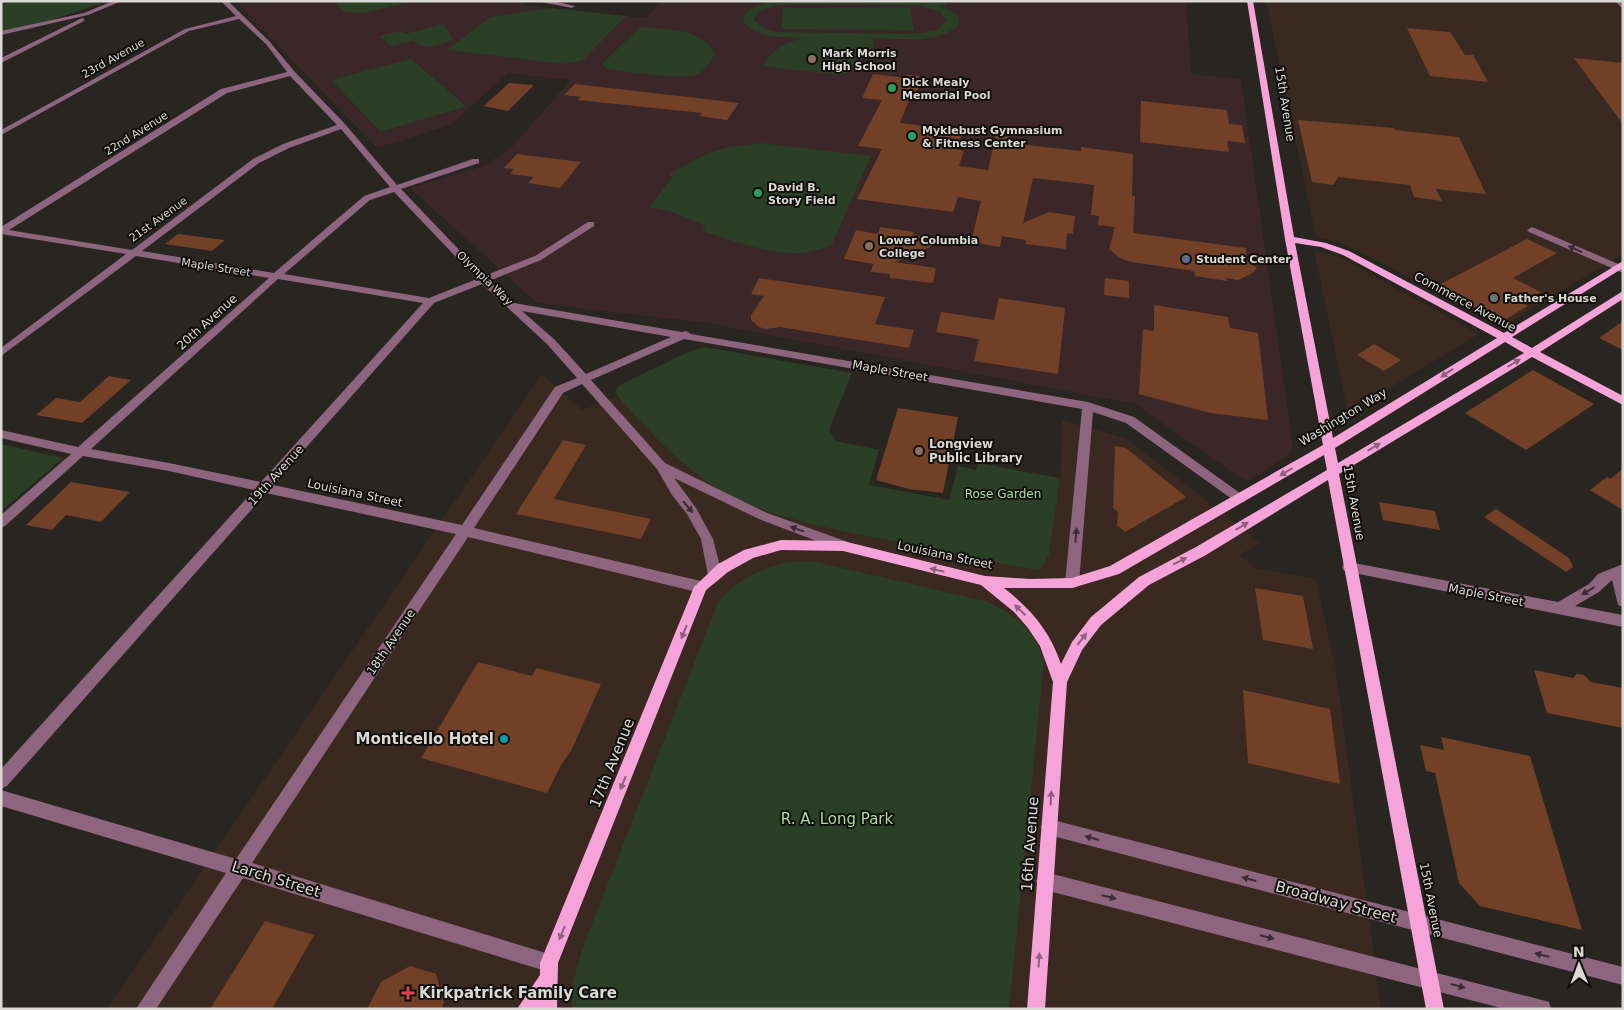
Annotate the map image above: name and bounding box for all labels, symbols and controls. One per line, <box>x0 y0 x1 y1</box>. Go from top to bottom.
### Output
street label: 23rd Avenue <box>80 36 147 81</box>
place label: Mark Morris High School <box>822 47 897 73</box>
marker: Mark Morris High School <box>806 53 818 65</box>
street label: 15th Avenue <box>1272 65 1298 143</box>
place label: Dick Mealy Memorial Pool <box>902 76 991 102</box>
marker: Dick Mealy Memorial Pool <box>886 82 898 94</box>
street label: 22nd Avenue <box>102 109 171 158</box>
place label: Myklebust Gymnasium & Fitness Center <box>922 124 1063 150</box>
marker: Myklebust Gymnasium & Fitness Center <box>906 130 918 142</box>
place label: David B. Story Field <box>768 181 836 207</box>
marker: David B. Story Field <box>752 187 764 199</box>
street label: 21st Avenue <box>127 194 190 245</box>
place label: Lower Columbia College <box>879 234 978 260</box>
marker: Lower Columbia College <box>863 240 875 252</box>
one-way arrow <box>1568 244 1582 252</box>
street label: Olympia Way <box>454 248 516 309</box>
marker: Student Center <box>1180 253 1192 265</box>
place label: Student Center <box>1196 253 1291 266</box>
street label: Maple Street <box>180 256 252 279</box>
street label: Commerce Avenue <box>1412 269 1518 335</box>
street label: 20th Avenue <box>174 291 240 353</box>
marker: Father's House <box>1488 292 1500 304</box>
place label: Father's House <box>1504 292 1597 305</box>
street label: Maple Street <box>851 357 929 385</box>
one-way arrow <box>1507 359 1520 368</box>
one-way arrow <box>1441 368 1454 378</box>
street label: Washington Way <box>1297 385 1389 449</box>
place label: Longview Public Library <box>929 437 1023 465</box>
street label: 19th Avenue <box>245 442 307 508</box>
one-way arrow <box>1368 442 1381 451</box>
marker: Longview Public Library <box>913 445 925 457</box>
street label: 15th Avenue <box>1341 464 1367 542</box>
one-way arrow <box>1279 467 1292 476</box>
street label: Louisiana Street <box>306 476 404 510</box>
park label: Rose Garden <box>965 487 1041 501</box>
one-way arrow <box>682 500 693 513</box>
one-way arrow <box>1236 521 1249 530</box>
one-way arrow <box>789 525 804 533</box>
one-way arrow <box>1073 526 1081 542</box>
street label: Louisiana Street <box>896 538 994 572</box>
one-way arrow <box>1173 557 1187 565</box>
one-way arrow <box>930 566 945 574</box>
street label: Maple Street <box>1447 581 1525 609</box>
one-way arrow <box>1582 586 1595 595</box>
one-way arrow <box>1014 604 1026 616</box>
street label: 18th Avenue <box>364 607 418 677</box>
one-way arrow <box>679 625 687 639</box>
one-way arrow <box>1077 633 1088 646</box>
street label: 17th Avenue <box>586 716 638 810</box>
place label: Monticello Hotel <box>356 730 494 748</box>
marker: Monticello Hotel <box>498 733 510 745</box>
one-way arrow <box>619 776 627 791</box>
one-way arrow <box>1048 790 1056 806</box>
street label: 16th Avenue <box>1018 796 1042 892</box>
park label: R. A. Long Park <box>781 810 894 828</box>
one-way arrow <box>1084 834 1099 842</box>
street label: Larch Street <box>230 857 322 901</box>
street label: 15th Avenue <box>1417 861 1445 939</box>
one-way arrow <box>1241 875 1256 883</box>
street label: Broadway Street <box>1273 877 1399 927</box>
one-way arrow <box>1102 893 1117 901</box>
one-way arrow <box>557 926 565 940</box>
one-way arrow <box>1259 934 1274 942</box>
north arrow <box>1554 940 1604 990</box>
text: N <box>1573 944 1585 960</box>
one-way arrow <box>1534 951 1549 959</box>
one-way arrow <box>1036 952 1044 968</box>
one-way arrow <box>1450 983 1465 991</box>
place label: Kirkpatrick Family Care <box>419 984 617 1002</box>
marker: Kirkpatrick Family Care <box>401 986 415 1000</box>

